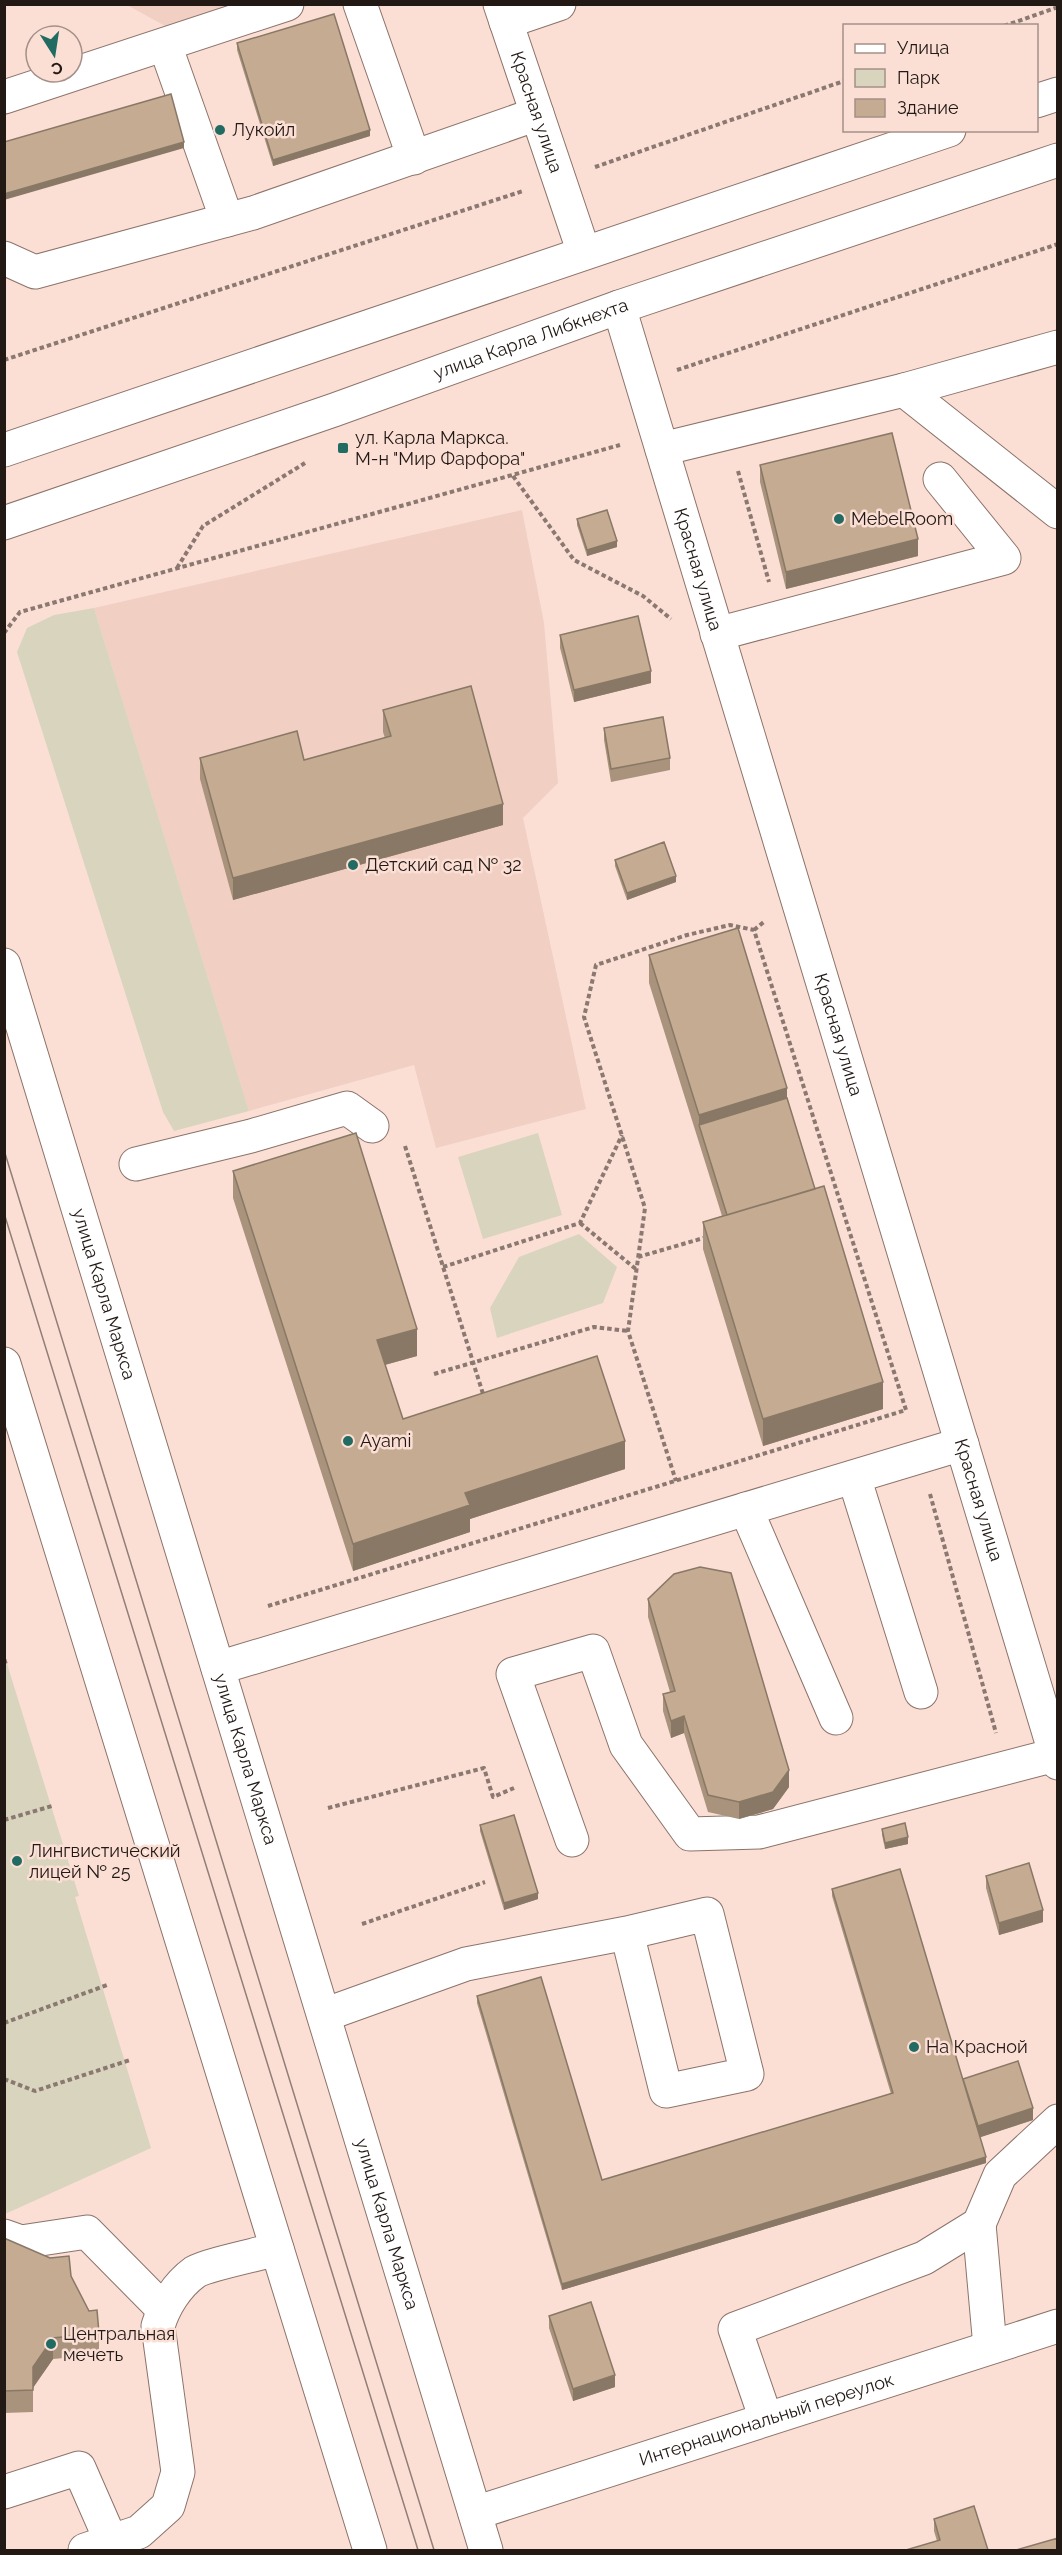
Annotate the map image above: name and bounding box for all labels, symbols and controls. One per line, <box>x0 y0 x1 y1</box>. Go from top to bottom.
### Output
north arrow <box>24 24 84 84</box>
legend <box>843 24 1038 132</box>
text: Улица <box>897 37 949 58</box>
street label: Красная улица <box>507 48 567 175</box>
text: С <box>50 58 64 79</box>
text: Парк <box>897 67 940 88</box>
text: Здание <box>897 97 959 118</box>
place label: Лукойл <box>232 119 295 140</box>
marker: Лукойл <box>213 123 227 137</box>
street label: улица Карла Либкнехта <box>431 294 630 383</box>
place label: ул. Карла Маркса. М-н "Мир Фарфора" <box>355 427 525 469</box>
marker: ул. Карла Маркса. М-н "Мир Фарфора" <box>336 441 350 455</box>
street label: Красная улица <box>670 505 727 633</box>
place label: MebelRoom <box>851 508 953 529</box>
marker: MebelRoom <box>832 512 846 526</box>
place label: Детский сад № 32 <box>365 854 522 875</box>
marker: Детский сад № 32 <box>346 858 360 872</box>
street label: Красная улица <box>810 971 867 1098</box>
street label: улица Карла Маркса <box>69 1206 140 1382</box>
place label: Ayami <box>360 1430 411 1451</box>
marker: Ayami <box>341 1434 355 1448</box>
street label: Красная улица <box>951 1436 1008 1564</box>
street label: улица Карла Маркса <box>210 1671 282 1847</box>
place label: Лингвистический лицей № 25 <box>29 1840 181 1882</box>
marker: Лингвистический лицей № 25 <box>10 1854 24 1868</box>
place label: На Красной <box>926 2036 1028 2057</box>
marker: На Красной <box>907 2040 921 2054</box>
street label: улица Карла Маркса <box>351 2136 423 2312</box>
place label: Центральная мечеть <box>63 2323 175 2365</box>
marker: Центральная мечеть <box>44 2337 58 2351</box>
street label: Интернациональный переулок <box>636 2368 896 2470</box>

